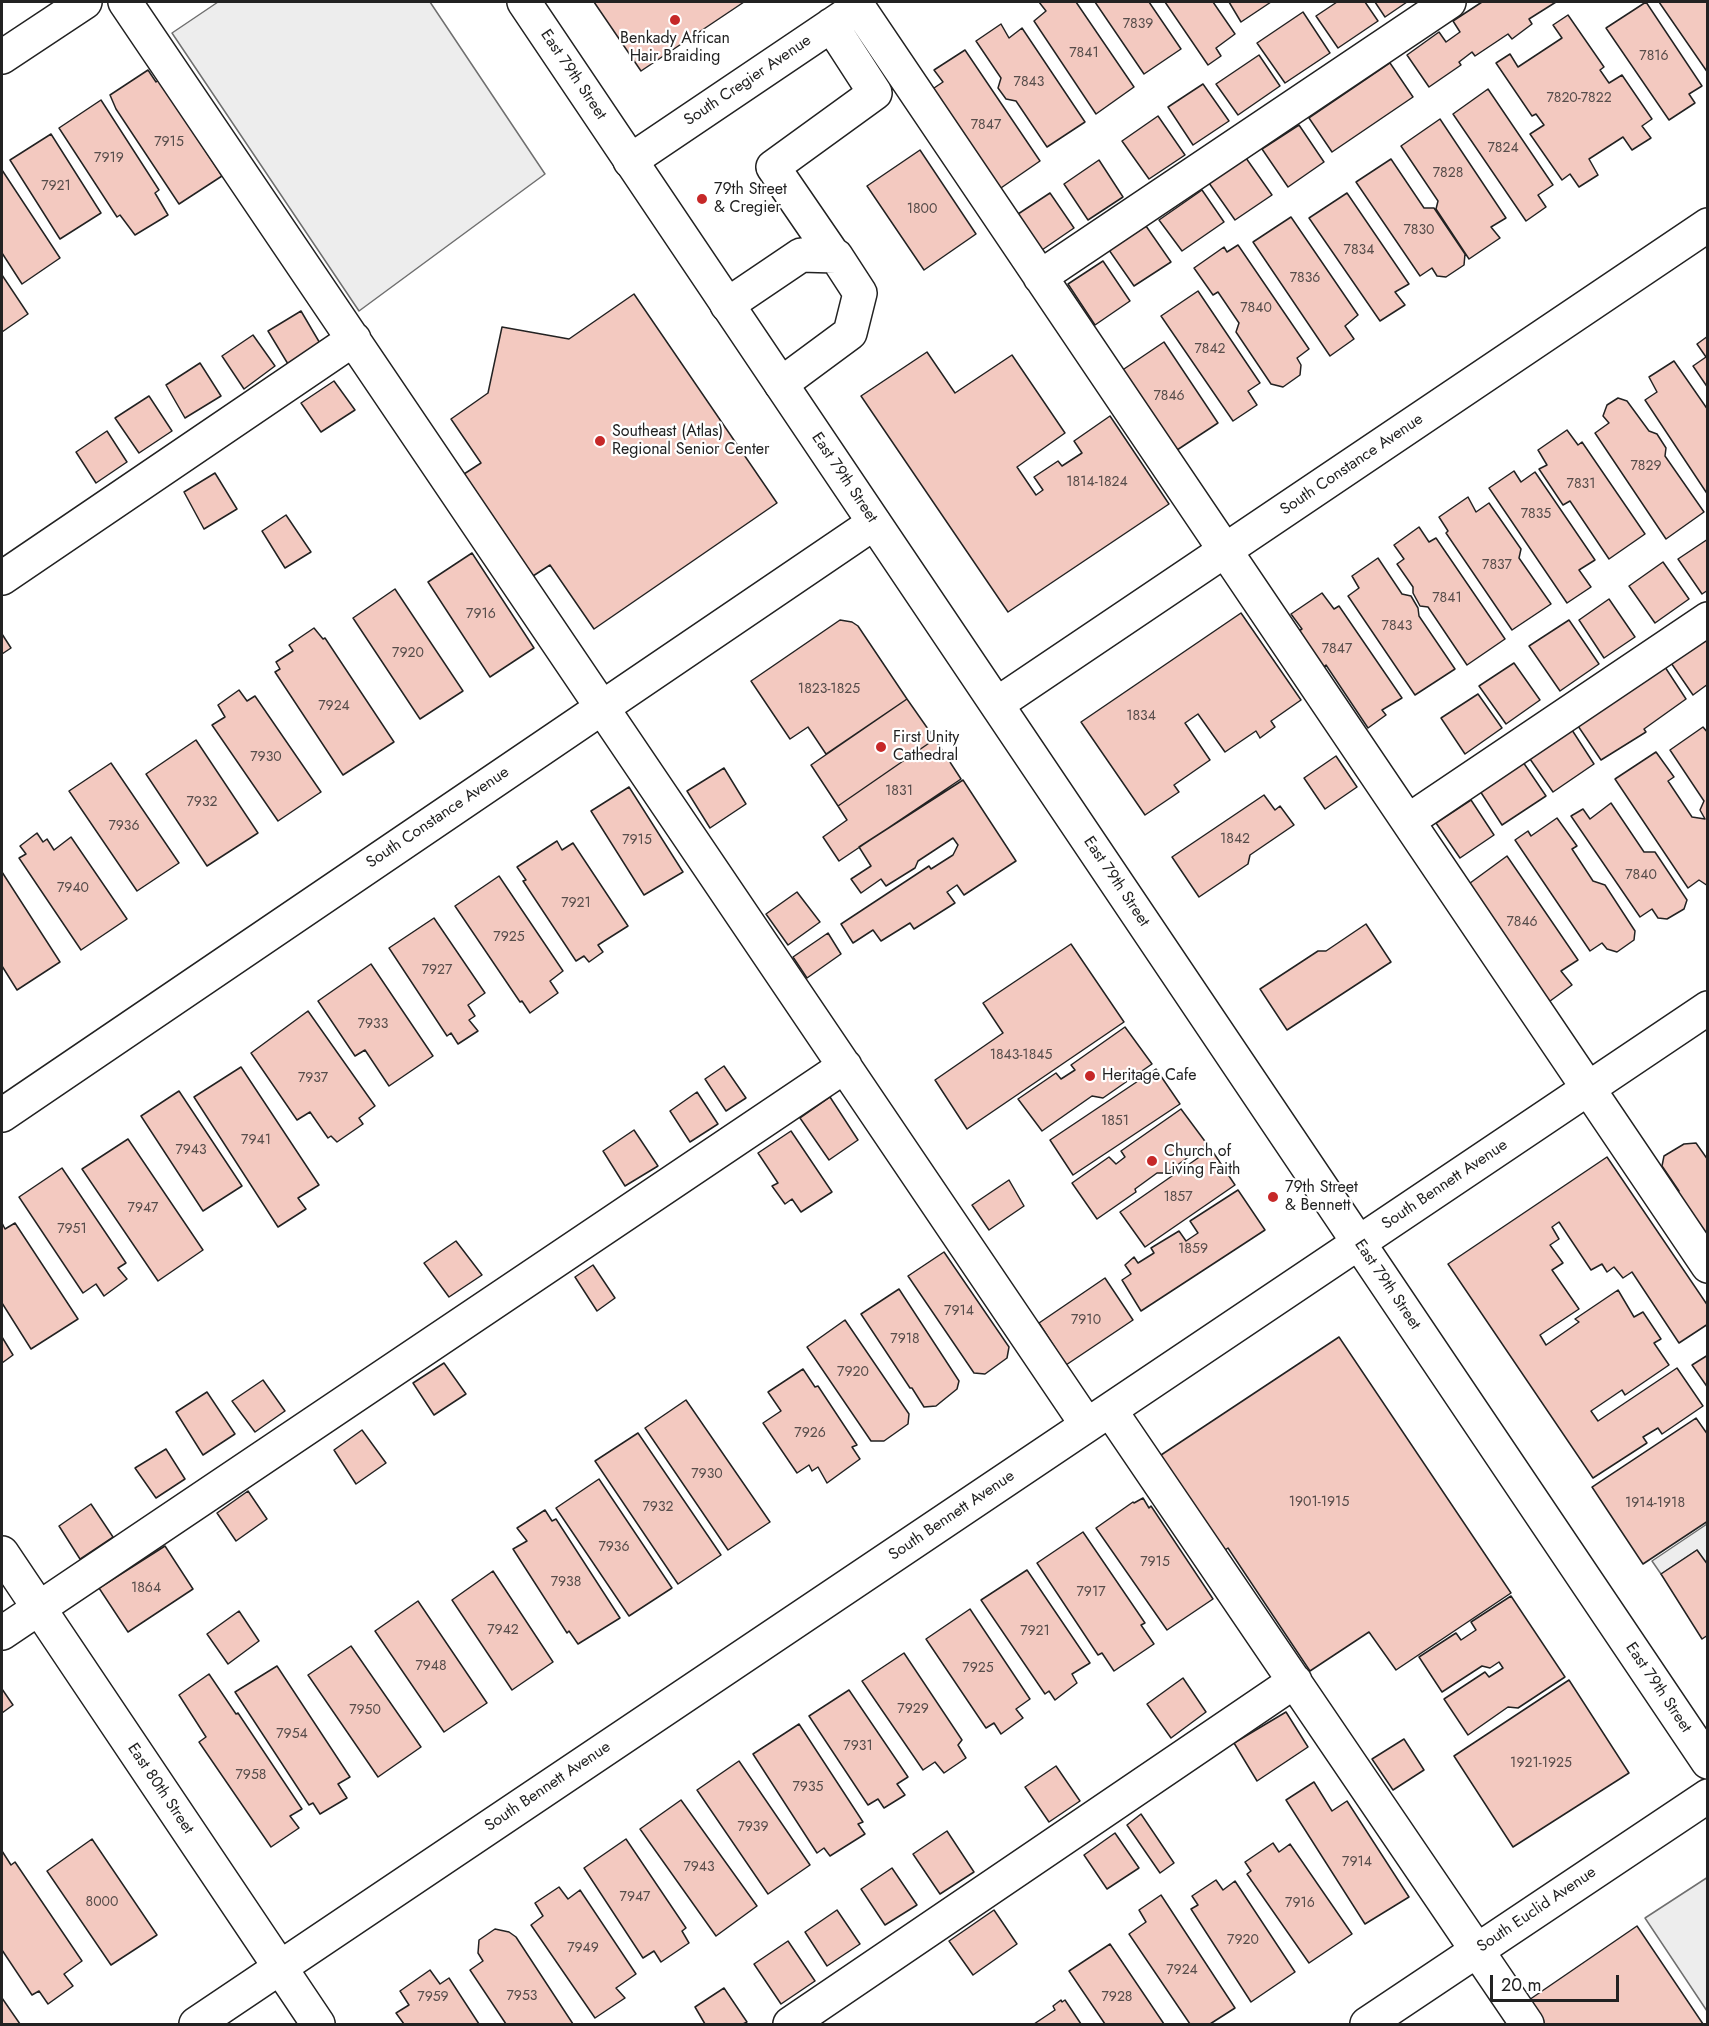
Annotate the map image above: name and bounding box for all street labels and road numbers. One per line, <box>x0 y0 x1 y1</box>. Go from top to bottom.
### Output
street label: East 79th Street <box>536 26 610 124</box>
street label: South Cregier Avenue <box>681 31 815 131</box>
street label: South Constance Avenue <box>1277 410 1427 520</box>
street label: East 79th Street <box>807 429 881 527</box>
street label: South Constance Avenue <box>363 763 513 873</box>
street label: East 79th Street <box>1079 833 1153 931</box>
street label: South Bennett Avenue <box>1379 1136 1511 1234</box>
street label: East 79th Street <box>1350 1236 1424 1334</box>
street label: South Bennett Avenue <box>886 1467 1018 1565</box>
street label: East 79th Street <box>1621 1639 1695 1737</box>
street label: South Bennett Avenue <box>482 1738 614 1836</box>
street label: East 80th Street <box>123 1740 197 1838</box>
street label: South Euclid Avenue <box>1474 1863 1600 1957</box>

